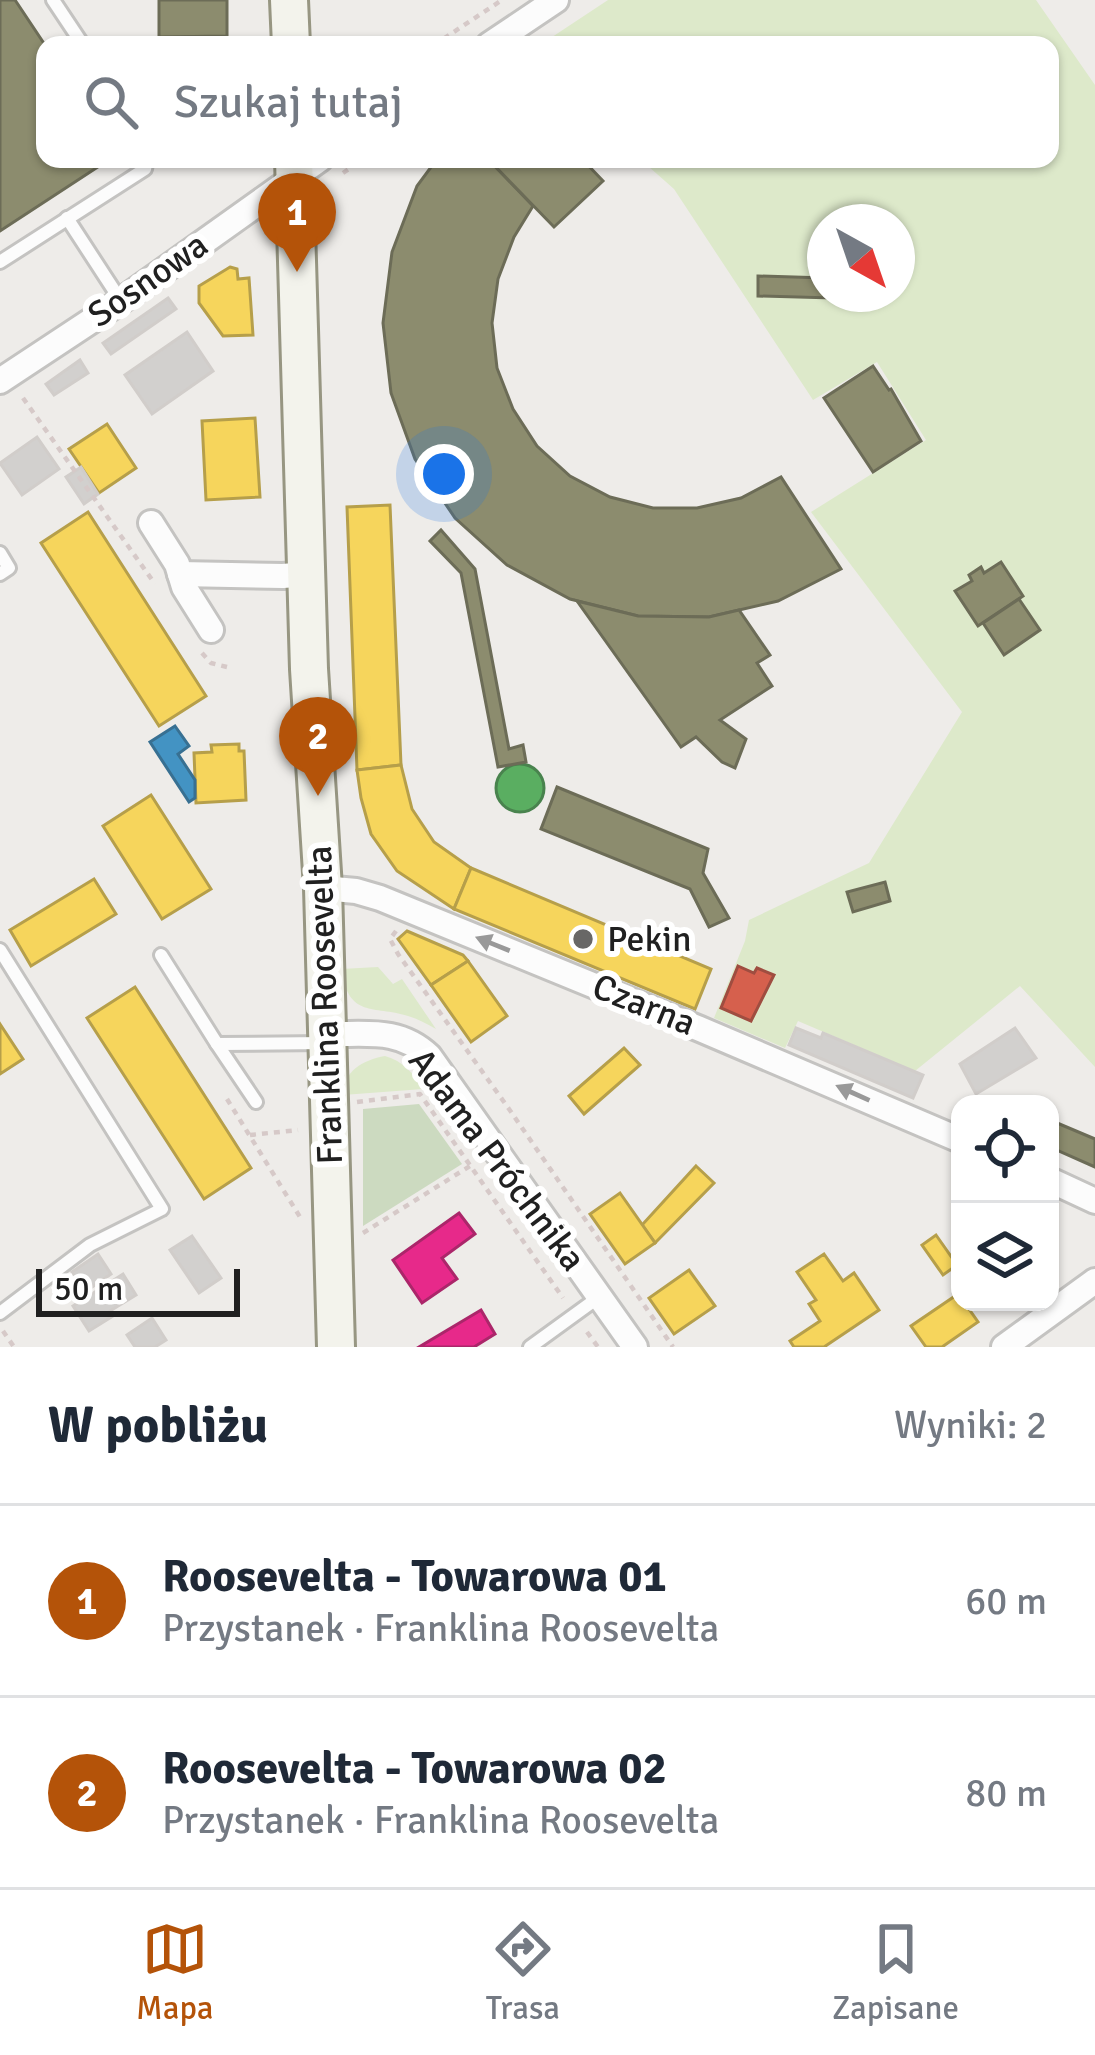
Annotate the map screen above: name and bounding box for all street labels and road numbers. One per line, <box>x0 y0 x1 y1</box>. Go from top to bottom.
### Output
street label: Sosnowa <box>79 222 217 338</box>
street label: Franklina Roosevelta <box>297 845 353 1165</box>
street label: Czarna <box>586 964 702 1046</box>
street label: Adama Próchnika <box>399 1040 595 1280</box>

